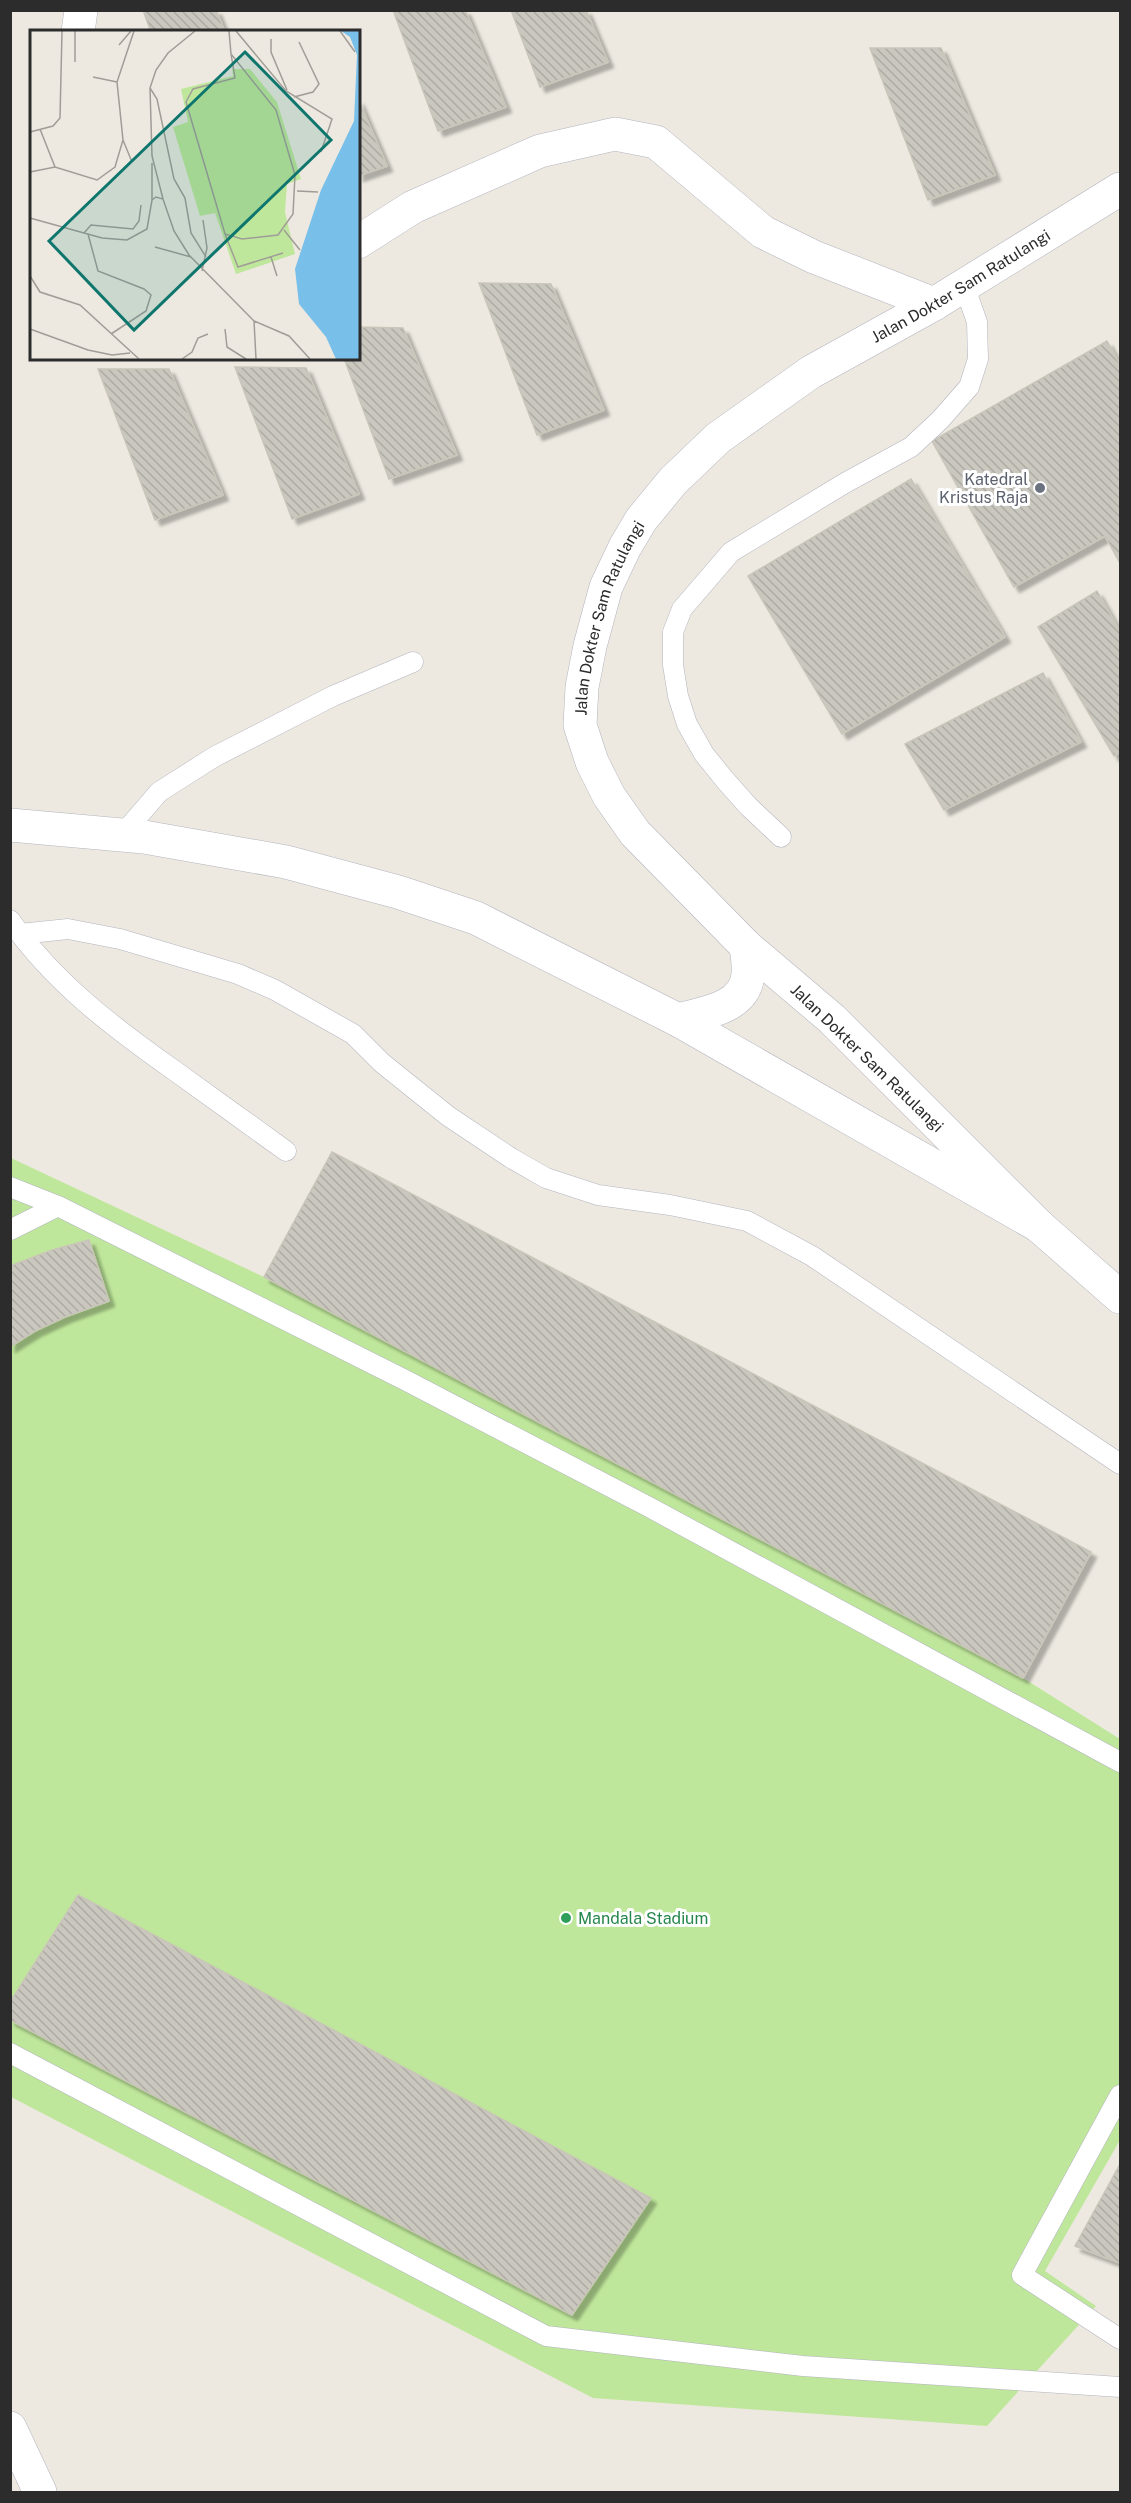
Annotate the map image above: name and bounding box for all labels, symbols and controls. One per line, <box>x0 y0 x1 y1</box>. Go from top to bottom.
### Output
inset map <box>30 30 360 360</box>
street label: Jalan Dokter Sam Ratulangi <box>868 225 1053 346</box>
place label: Katedral Kristus Raja <box>939 470 1028 507</box>
marker: Katedral Kristus Raja <box>1033 481 1047 495</box>
street label: Jalan Dokter Sam Ratulangi <box>571 517 648 716</box>
street label: Jalan Dokter Sam Ratulangi <box>787 980 947 1136</box>
place label: Mandala Stadium <box>578 1909 708 1928</box>
marker: Mandala Stadium <box>559 1911 573 1925</box>

